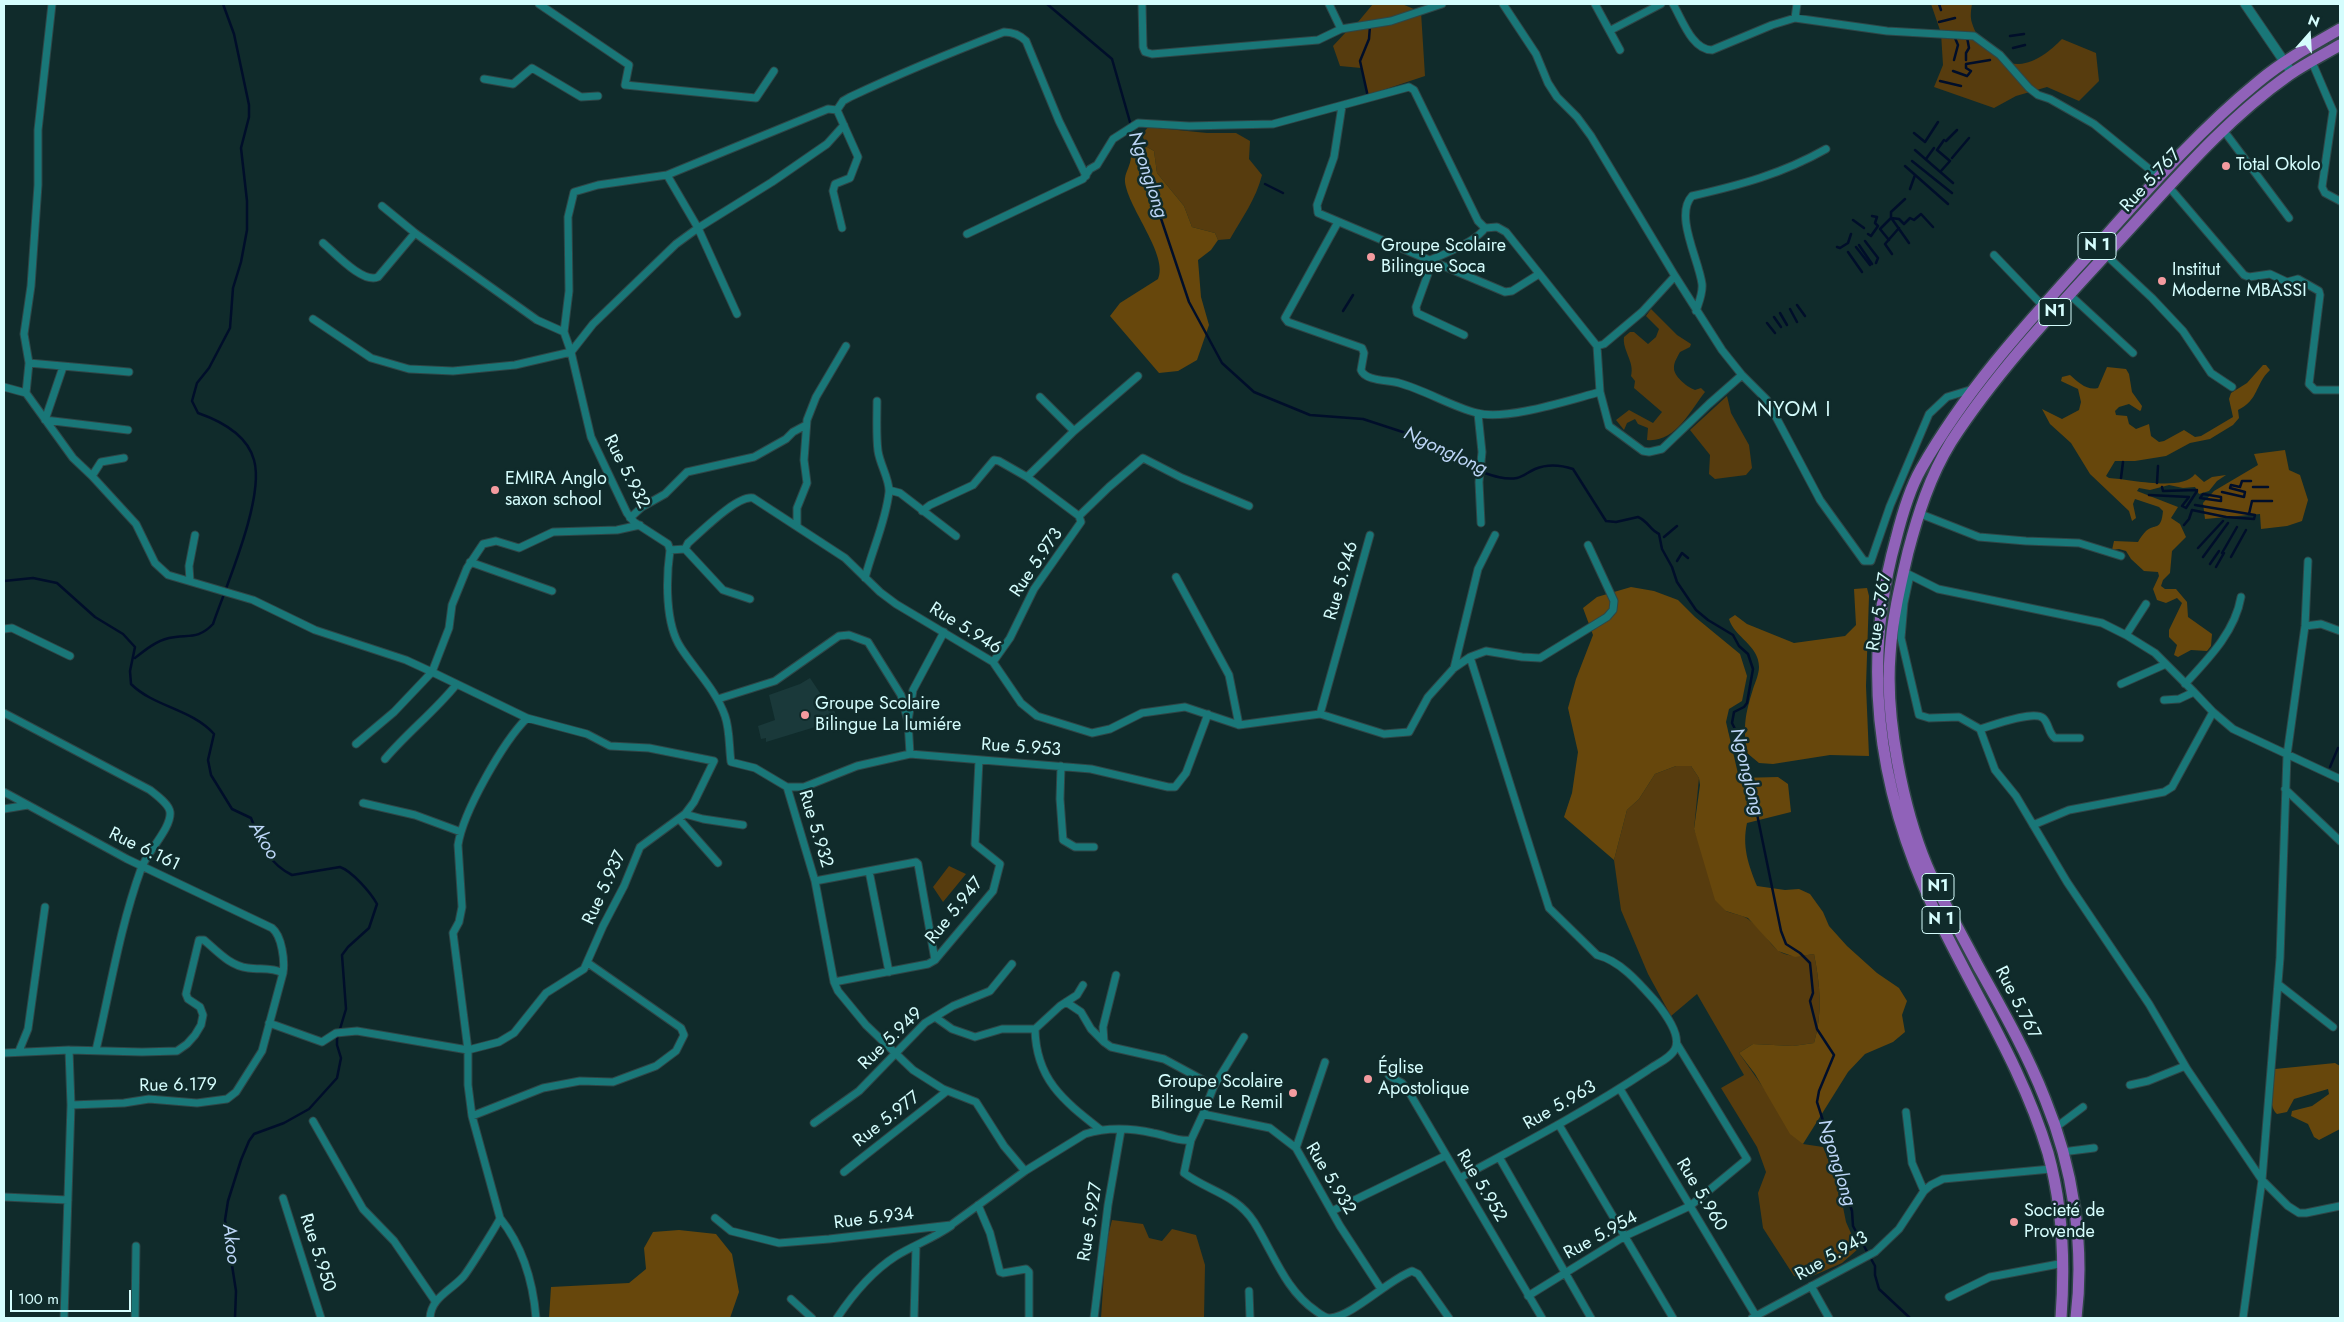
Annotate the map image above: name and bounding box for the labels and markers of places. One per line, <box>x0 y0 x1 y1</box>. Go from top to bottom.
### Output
place label: Total Okolo <box>2236 155 2321 177</box>
marker: Total Okolo <box>2220 160 2232 172</box>
place label: Groupe Scolaire Bilingue Soca <box>1381 236 1506 278</box>
marker: Groupe Scolaire Bilingue Soca <box>1365 251 1377 263</box>
place label: Institut Moderne MBASSI <box>2172 260 2307 302</box>
marker: Institut Moderne MBASSI <box>2156 275 2168 287</box>
place label: EMIRA Anglo saxon school <box>505 469 607 512</box>
marker: EMIRA Anglo saxon school <box>489 484 501 496</box>
place label: Groupe Scolaire Bilingue La lumiére <box>815 694 961 736</box>
marker: Groupe Scolaire Bilingue La lumiére <box>799 709 811 721</box>
place label: Église Apostolique <box>1378 1058 1469 1100</box>
place label: Groupe Scolaire Bilingue Le Remil <box>1151 1072 1283 1114</box>
marker: Église Apostolique <box>1362 1073 1374 1085</box>
marker: Groupe Scolaire Bilingue Le Remil <box>1287 1087 1299 1099</box>
place label: Societé de Provende <box>2024 1201 2105 1244</box>
marker: Societé de Provende <box>2008 1216 2020 1228</box>

